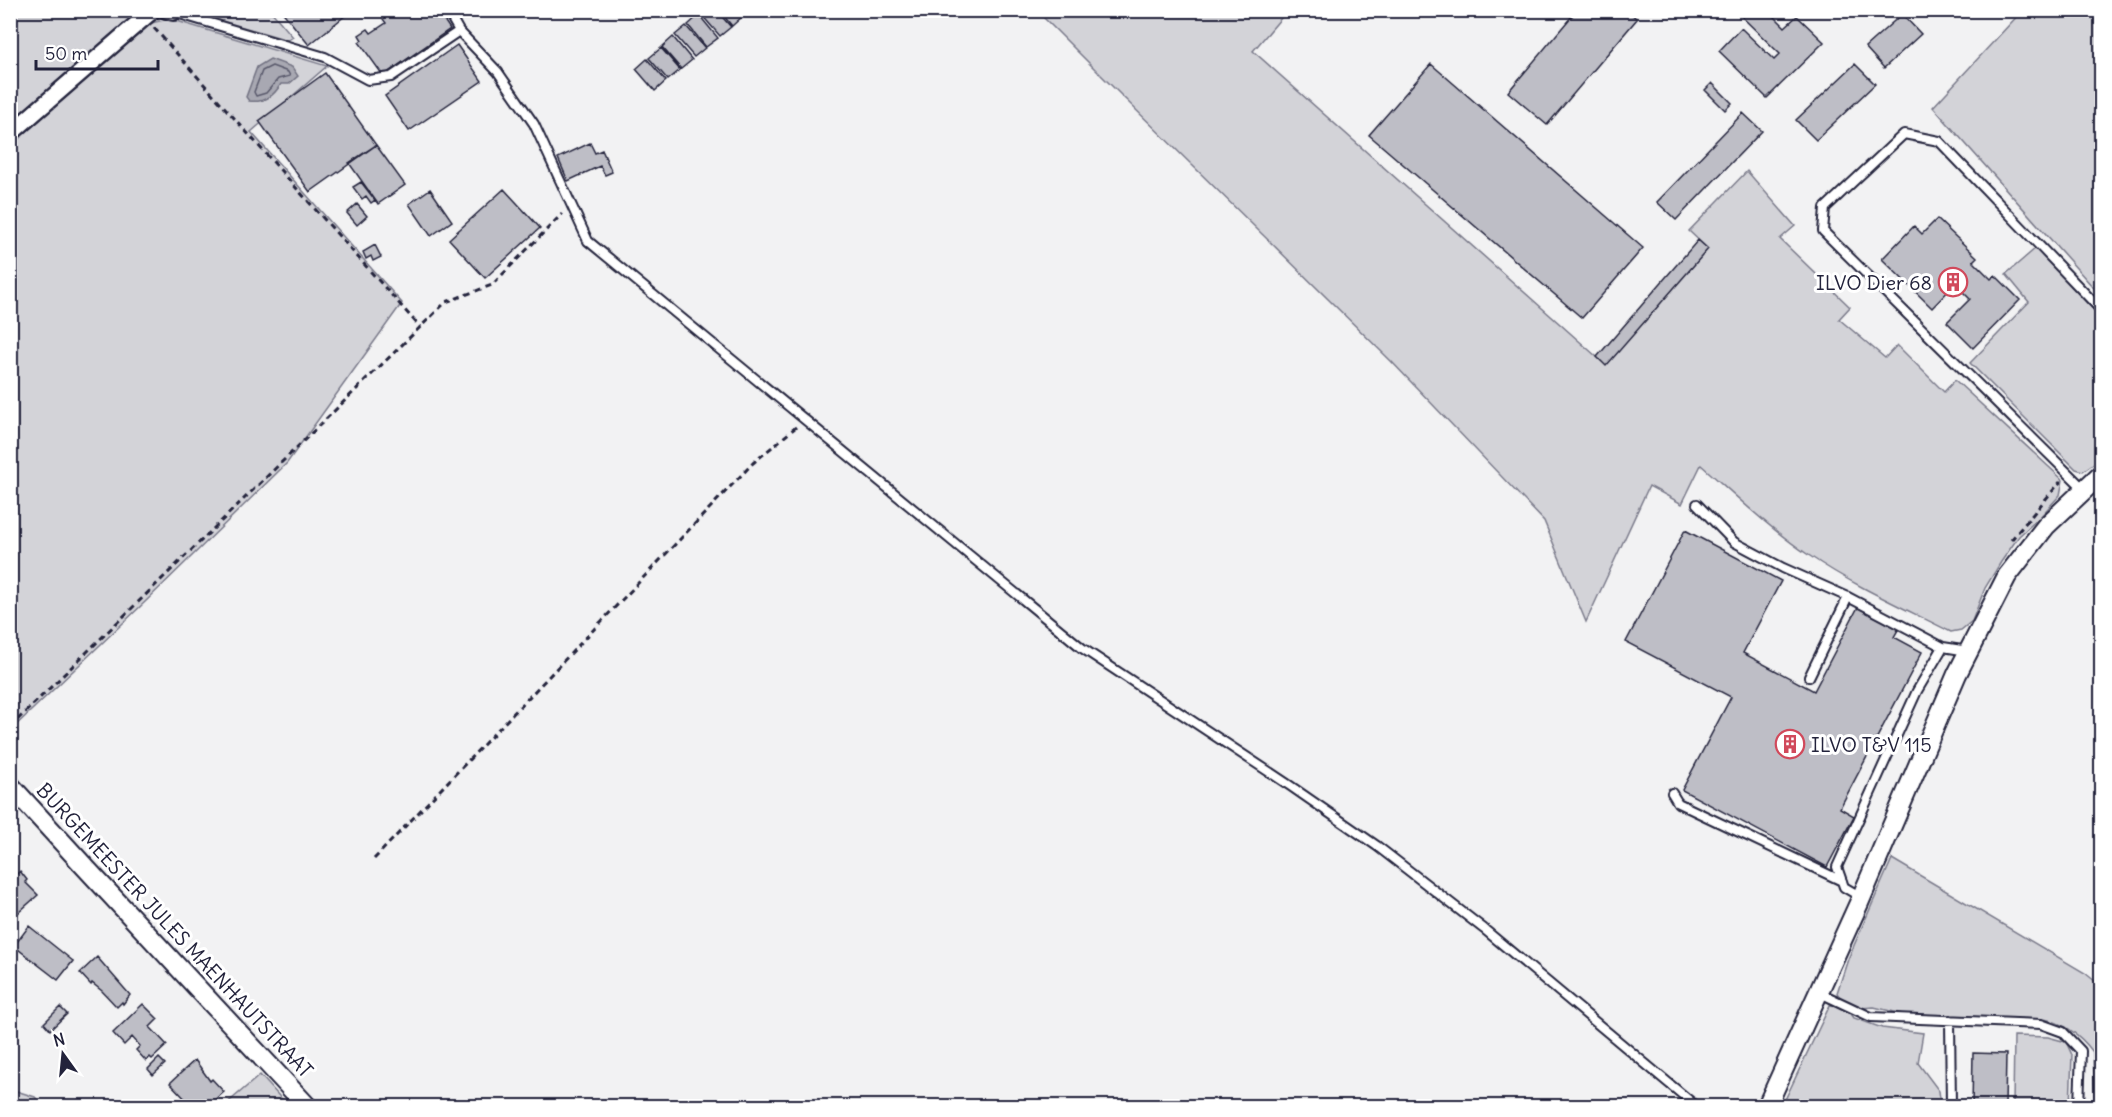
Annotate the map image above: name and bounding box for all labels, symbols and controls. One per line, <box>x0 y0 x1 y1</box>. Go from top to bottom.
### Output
scale bar <box>36 33 158 71</box>
text: 50 m <box>45 42 87 65</box>
building icon: ILVO Dier 68 <box>1937 266 1969 298</box>
place label: ILVO Dier 68 <box>1816 270 1932 295</box>
building icon: ILVO T&V 115 <box>1774 728 1806 760</box>
place label: ILVO T&V 115 <box>1811 732 1932 757</box>
street label: BURGEMEESTER JULES MAENHAUTSTRAAT <box>32 778 318 1082</box>
north arrow <box>33 1024 93 1084</box>

